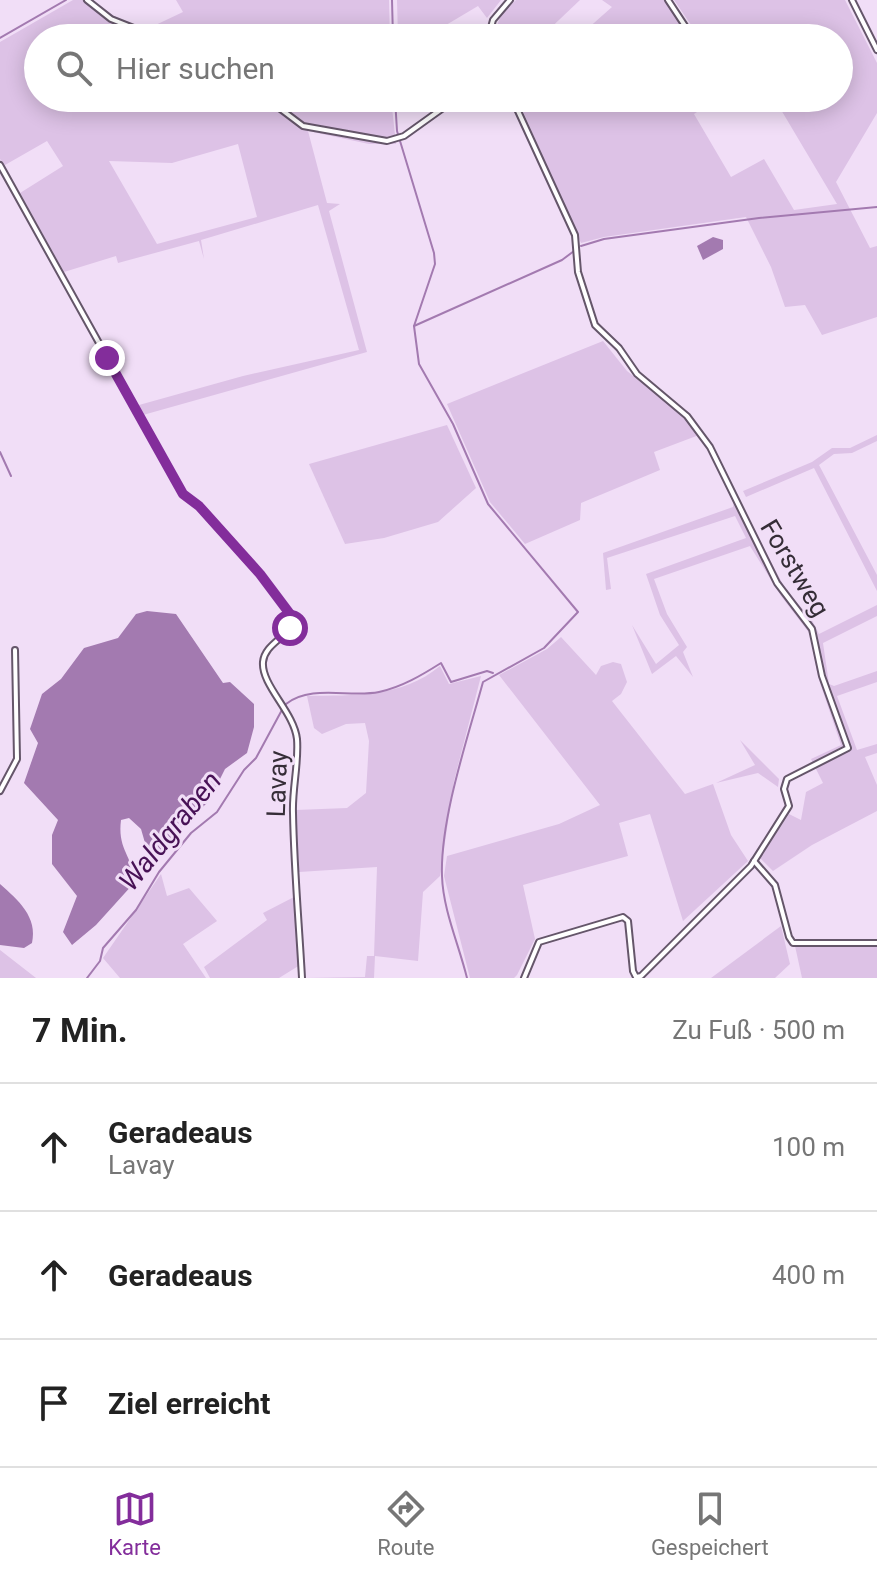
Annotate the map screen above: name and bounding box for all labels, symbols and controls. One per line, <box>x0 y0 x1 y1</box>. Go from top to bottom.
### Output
search box <box>24 24 853 112</box>
icon: search <box>52 46 96 90</box>
text: Hier suchen <box>116 51 275 86</box>
route end <box>89 340 125 376</box>
street label: Forstweg <box>754 514 836 622</box>
route start <box>272 610 308 646</box>
street label: Lavay <box>261 750 293 818</box>
water label: Waldgraben <box>112 765 228 897</box>
text: 7 Min. <box>32 1010 128 1050</box>
text: Zu Fuß · 500 m <box>672 1015 845 1045</box>
text: Geradeaus <box>108 1115 253 1150</box>
icon: ahead <box>32 1125 76 1169</box>
text: 100 m <box>772 1132 845 1162</box>
text: Lavay <box>108 1150 175 1180</box>
icon: ahead <box>32 1253 76 1297</box>
text: Geradeaus <box>108 1258 253 1293</box>
text: 400 m <box>772 1260 845 1290</box>
icon: arrive <box>32 1381 76 1425</box>
text: Ziel erreicht <box>108 1386 270 1421</box>
tab: Karte <box>108 1487 161 1560</box>
tab: Route <box>377 1487 434 1560</box>
tab: Gespeichert <box>651 1487 769 1560</box>

